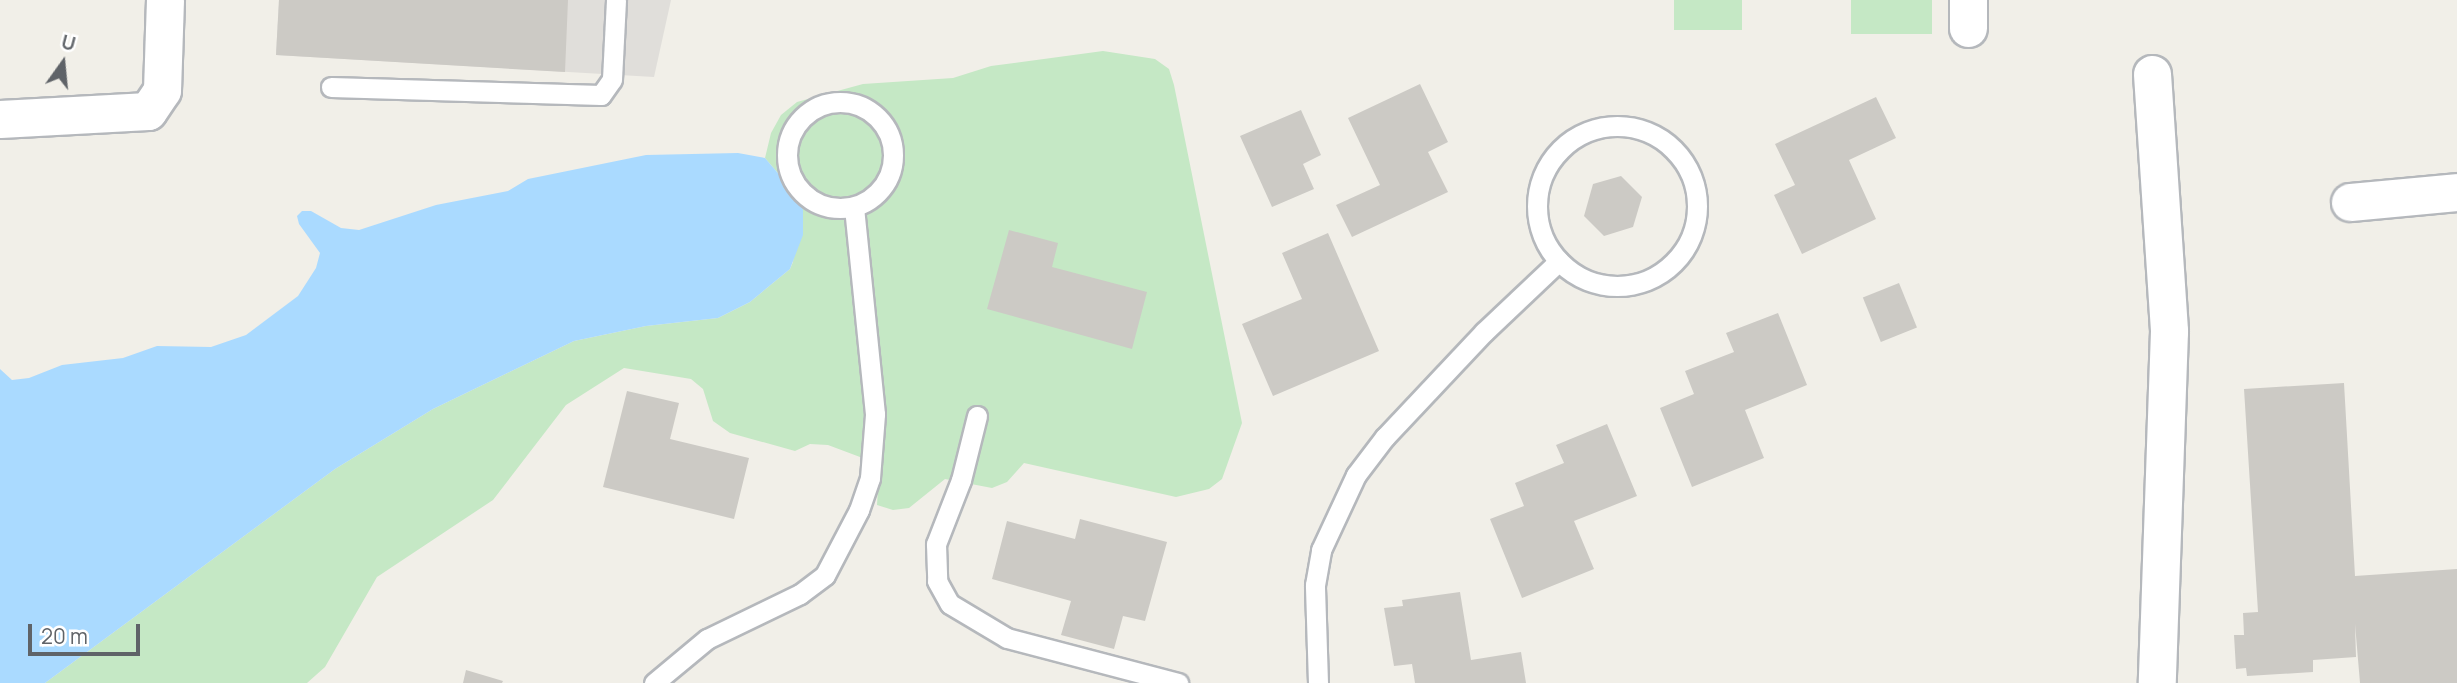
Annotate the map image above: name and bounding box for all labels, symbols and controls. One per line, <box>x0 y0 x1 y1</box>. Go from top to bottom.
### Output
north arrow <box>28 28 98 98</box>
text: U <box>58 28 78 57</box>
scale bar <box>32 610 144 654</box>
text: 20 m <box>41 622 88 650</box>

